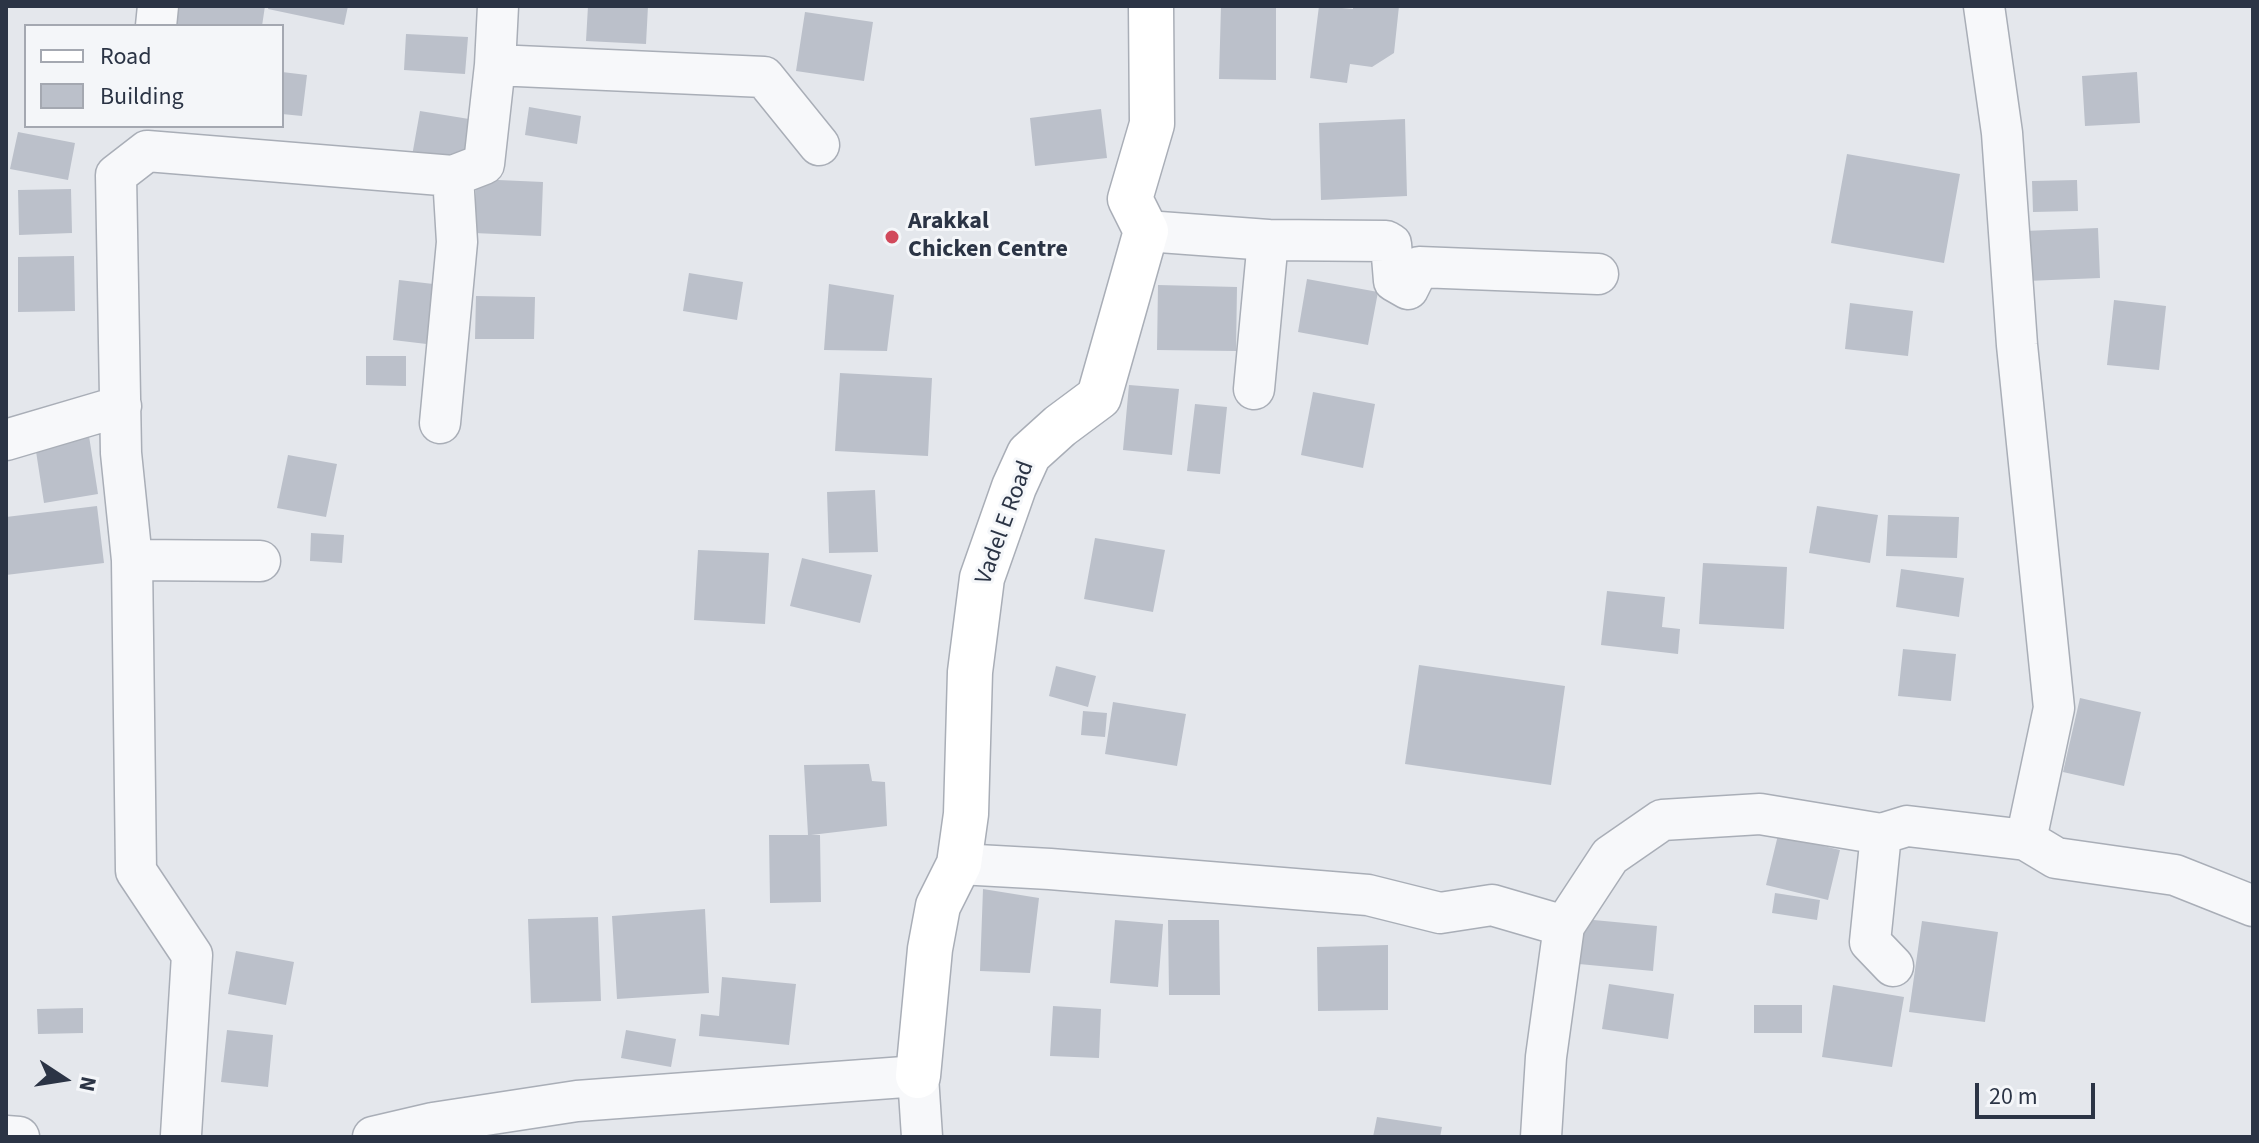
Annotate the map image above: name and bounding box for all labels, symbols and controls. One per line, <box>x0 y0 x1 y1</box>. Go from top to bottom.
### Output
legend <box>24 24 284 128</box>
text: Road <box>100 39 152 74</box>
text: Building <box>100 79 184 114</box>
place label: Arakkal Chicken Centre <box>908 209 1068 265</box>
marker: Arakkal Chicken Centre <box>883 228 901 246</box>
street label: Vadel E Road <box>970 457 1042 589</box>
north arrow <box>24 1039 104 1119</box>
scale bar <box>1979 1067 2099 1117</box>
text: N <box>70 1073 105 1094</box>
text: 20 m <box>1989 1079 2038 1114</box>

